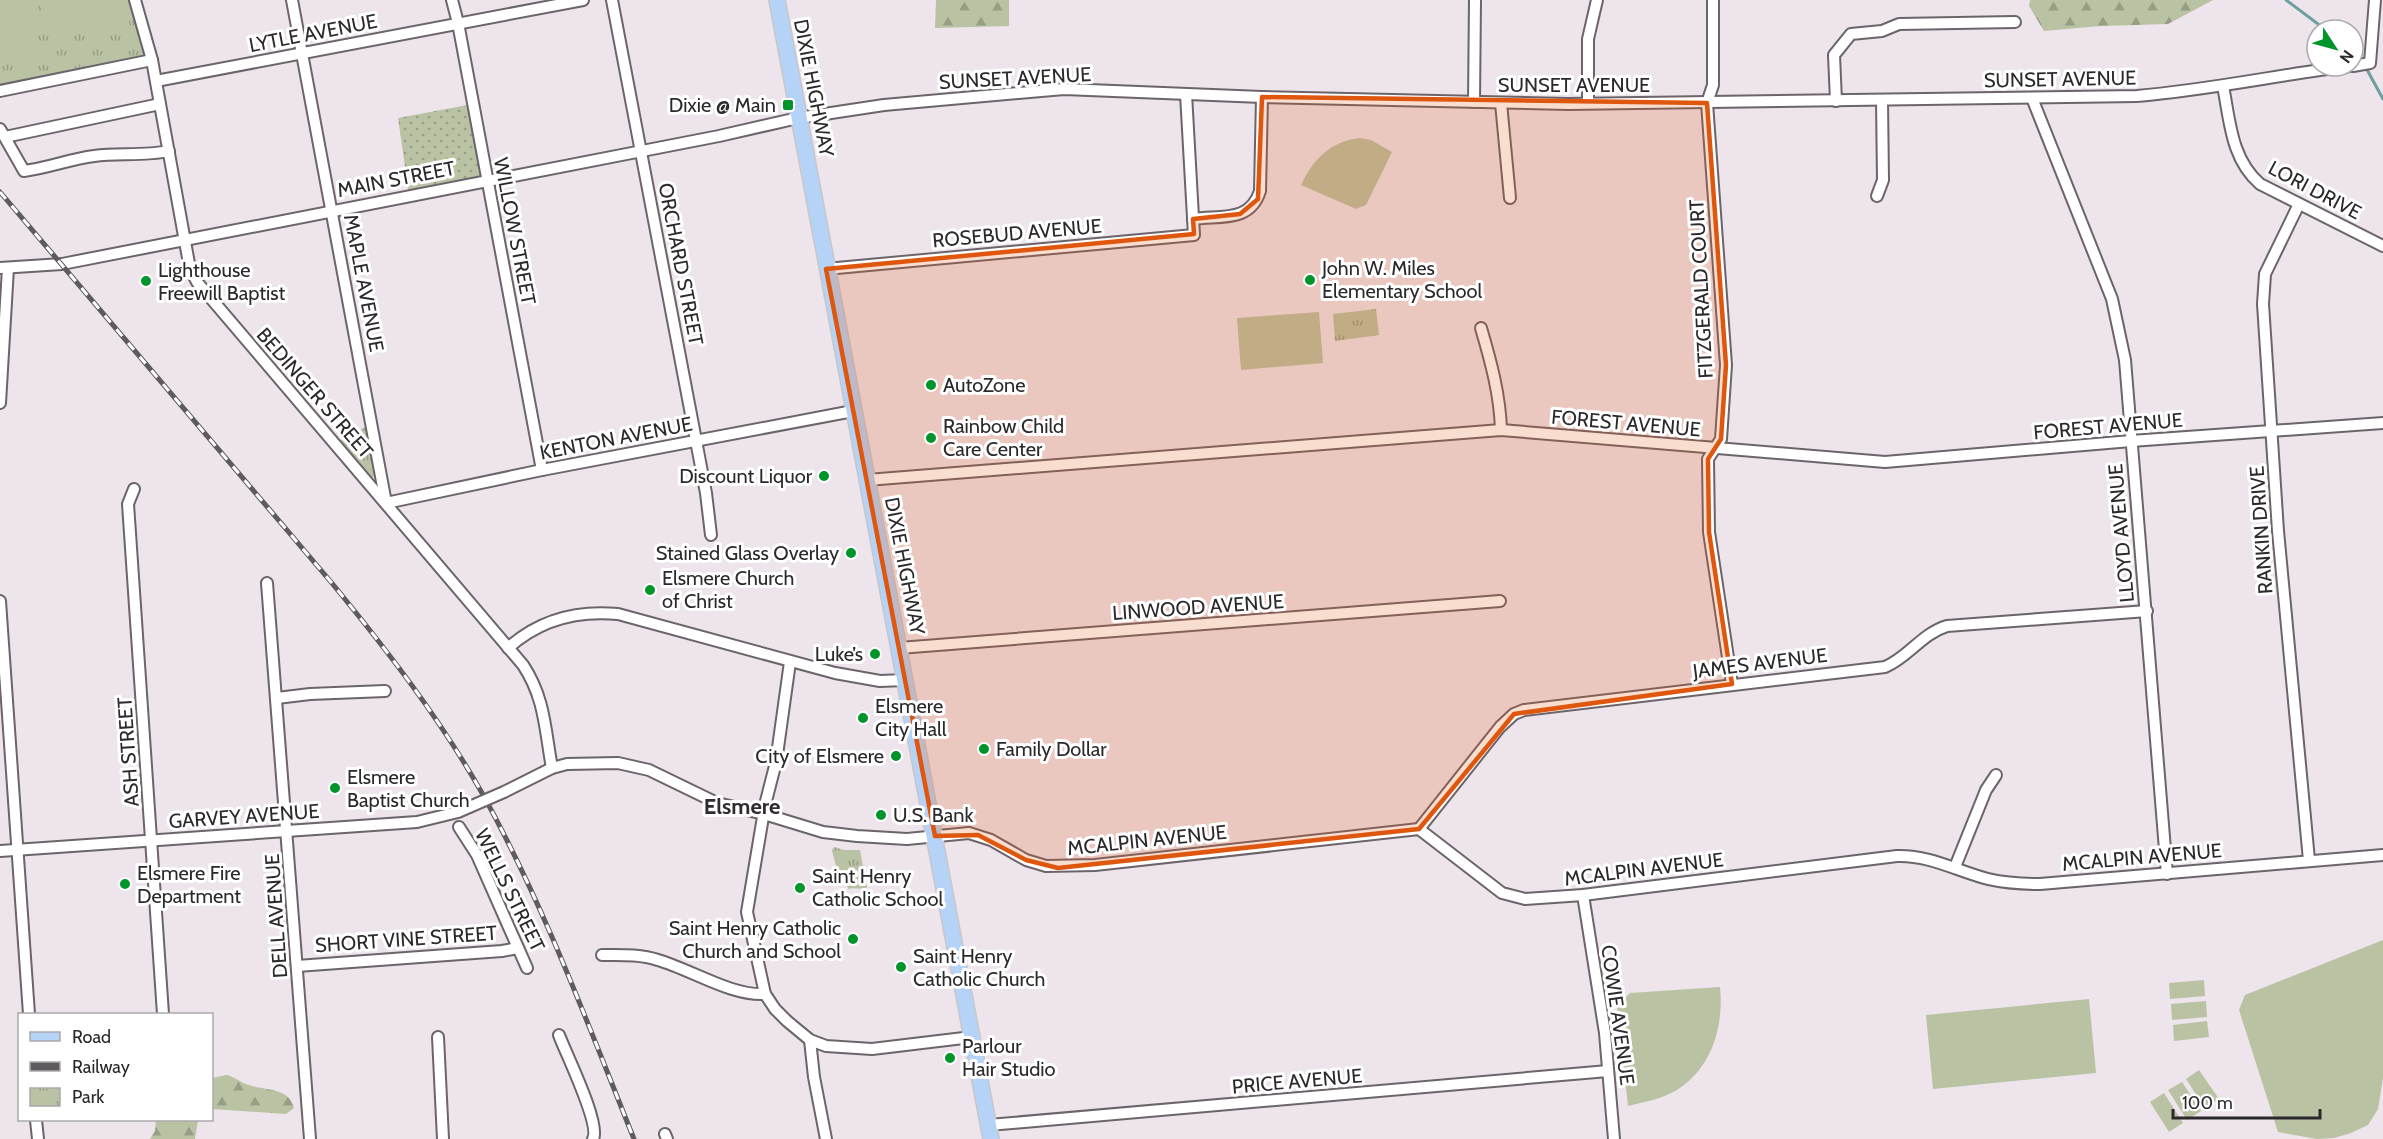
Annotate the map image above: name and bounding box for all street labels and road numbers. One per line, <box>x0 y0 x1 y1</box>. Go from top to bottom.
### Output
street label: LYTLE AVENUE <box>247 9 379 57</box>
street label: DIXIE HIGHWAY <box>789 17 839 159</box>
street label: SUNSET AVENUE <box>938 62 1092 94</box>
street label: SUNSET AVENUE <box>1984 66 2136 92</box>
street label: SUNSET AVENUE <box>1498 73 1650 97</box>
street label: WILLOW STREET <box>489 155 541 307</box>
street label: MAIN STREET <box>335 156 457 202</box>
street label: LORI DRIVE <box>2265 156 2365 224</box>
street label: ORCHARD STREET <box>654 181 709 347</box>
street label: FITZGERALD COURT <box>1684 199 1718 379</box>
street label: MAPLE AVENUE <box>339 212 389 354</box>
street label: ROSEBUD AVENUE <box>931 214 1103 252</box>
street label: BEDINGER STREET <box>252 323 378 463</box>
street label: FOREST AVENUE <box>1550 405 1702 441</box>
street label: FOREST AVENUE <box>2032 408 2184 444</box>
street label: KENTON AVENUE <box>538 411 694 465</box>
street label: LLOYD AVENUE <box>2103 463 2139 603</box>
street label: RANKIN DRIVE <box>2245 465 2277 595</box>
street label: DIXIE HIGHWAY <box>880 495 930 637</box>
street label: LINWOOD AVENUE <box>1111 589 1285 625</box>
street label: JAMES AVENUE <box>1691 643 1829 683</box>
street label: ASH STREET <box>112 696 144 808</box>
street label: GARVEY AVENUE <box>168 799 320 833</box>
street label: MCALPIN AVENUE <box>1066 820 1228 860</box>
street label: WELLS STREET <box>470 825 550 956</box>
street label: MCALPIN AVENUE <box>2061 838 2223 876</box>
street label: MCALPIN AVENUE <box>1563 847 1725 891</box>
street label: DELL AVENUE <box>260 853 292 979</box>
street label: SHORT VINE STREET <box>314 921 498 957</box>
street label: COWIE AVENUE <box>1596 943 1640 1087</box>
street label: PRICE AVENUE <box>1231 1063 1363 1099</box>

